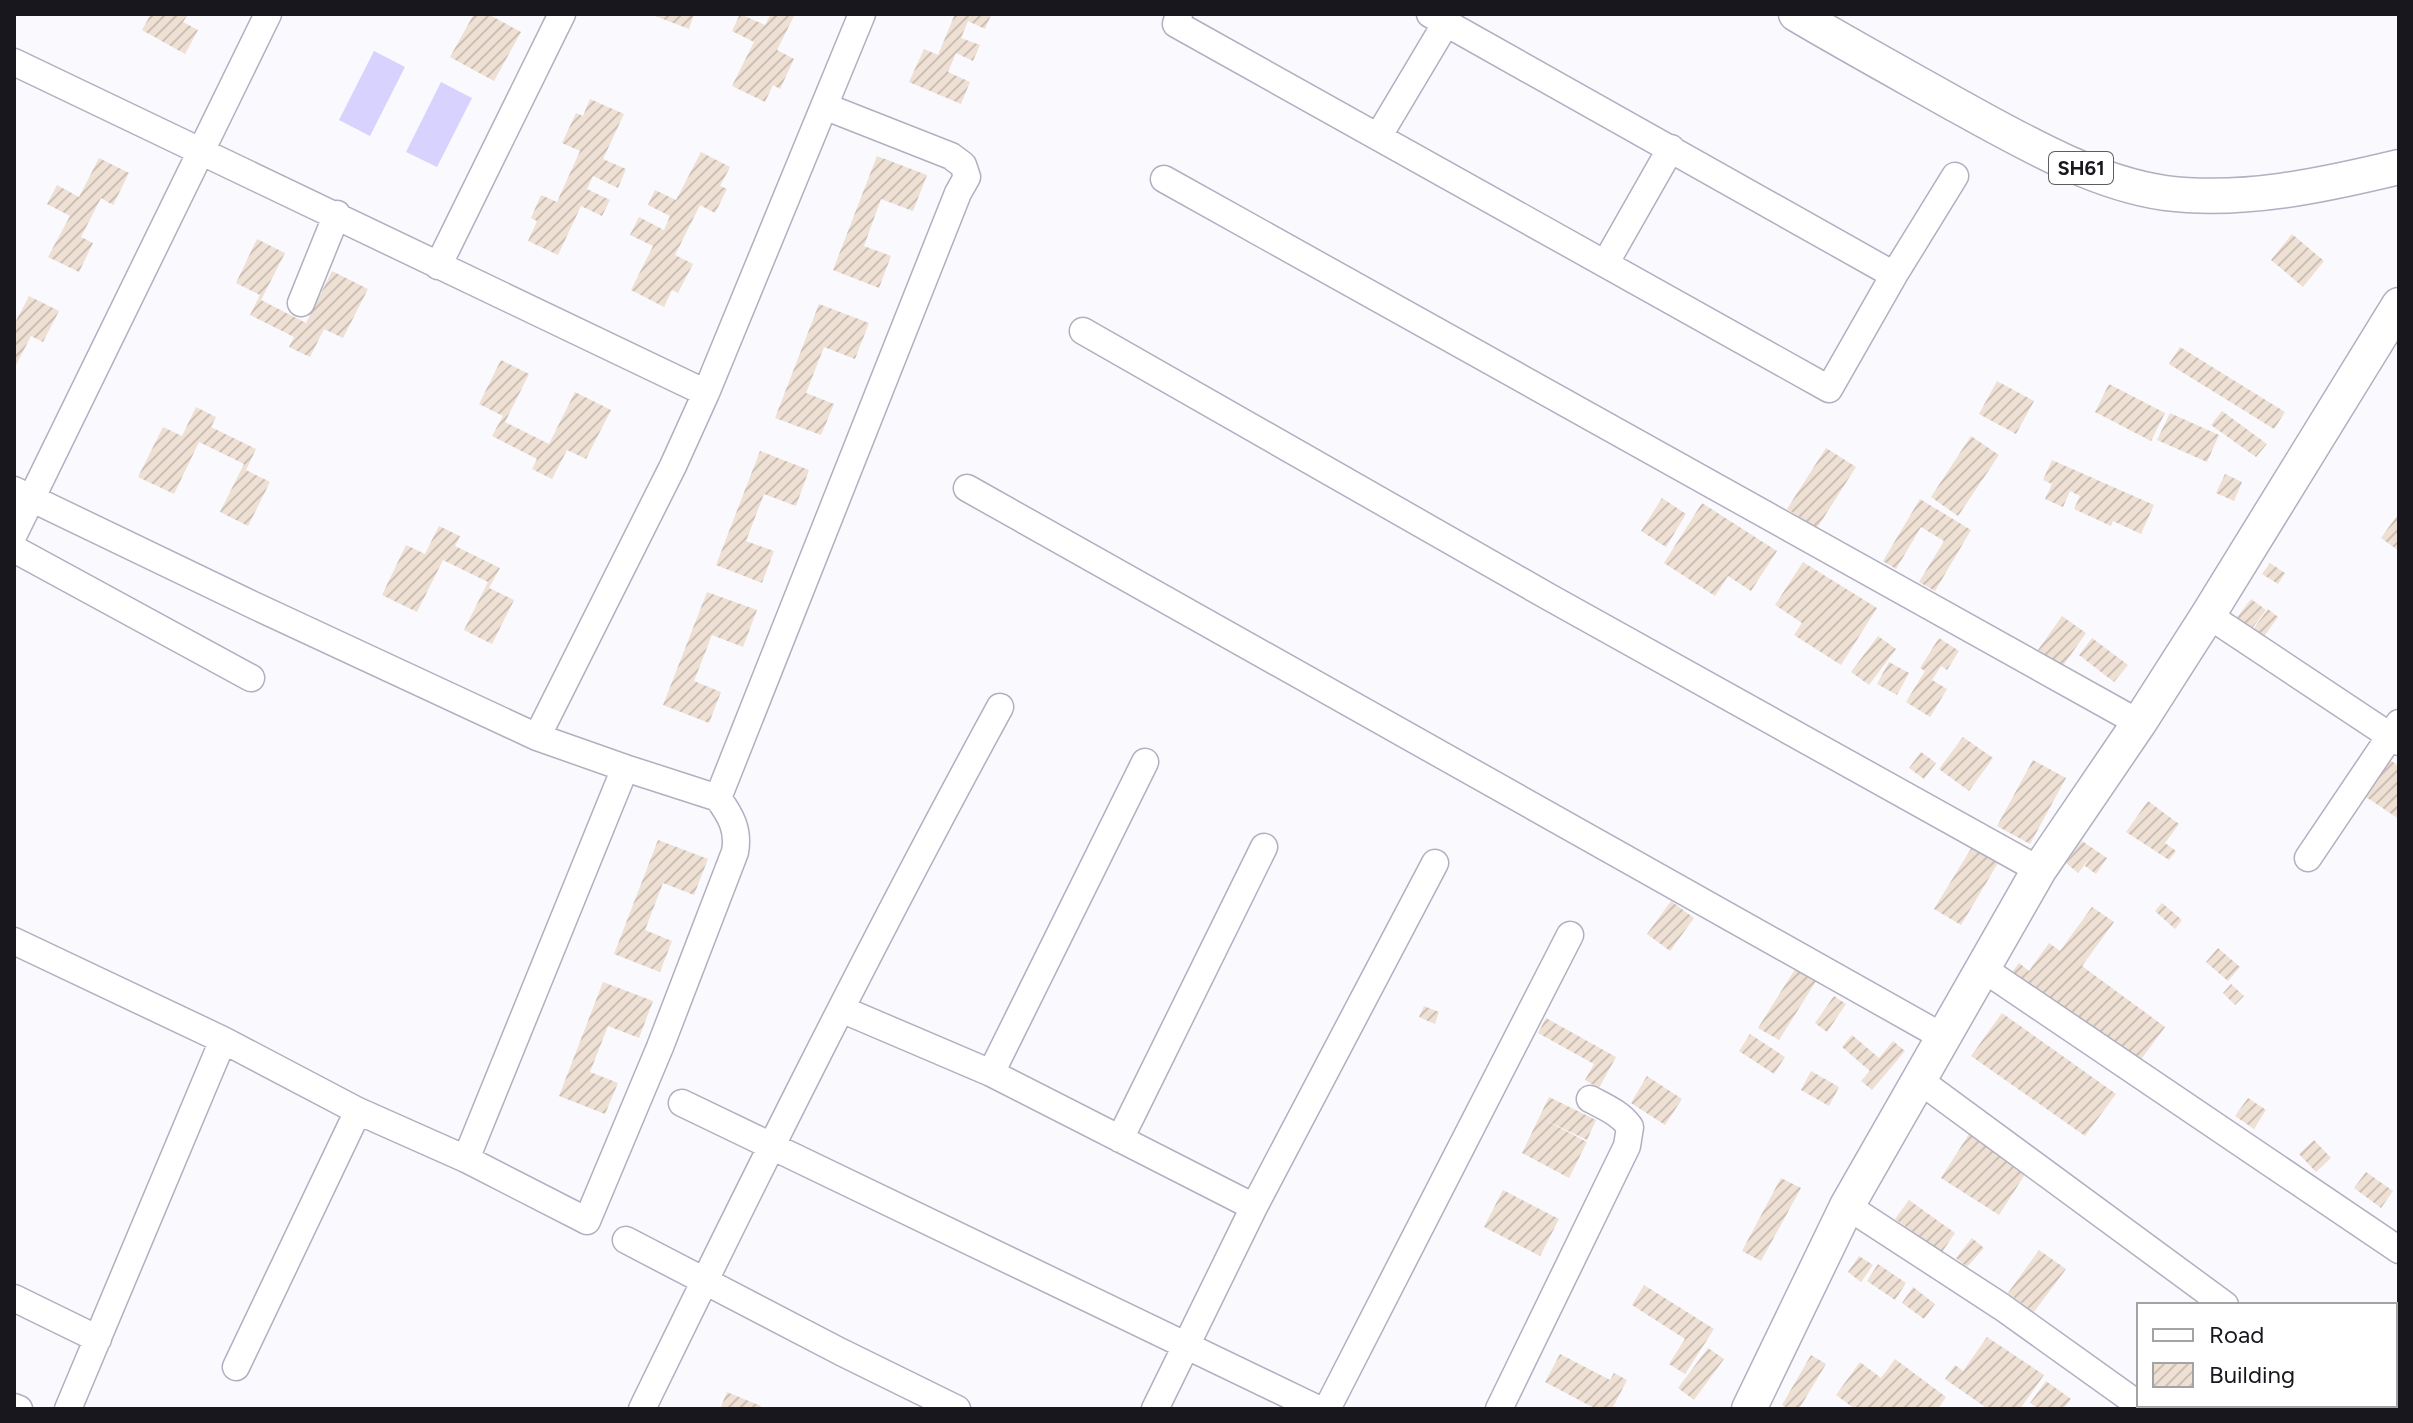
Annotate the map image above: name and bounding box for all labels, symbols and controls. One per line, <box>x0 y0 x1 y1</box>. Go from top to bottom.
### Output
road number: SH61 <box>2049 152 2113 184</box>
legend <box>2137 1303 2397 1407</box>
text: Road <box>2209 1320 2264 1349</box>
text: Building <box>2209 1360 2295 1389</box>

